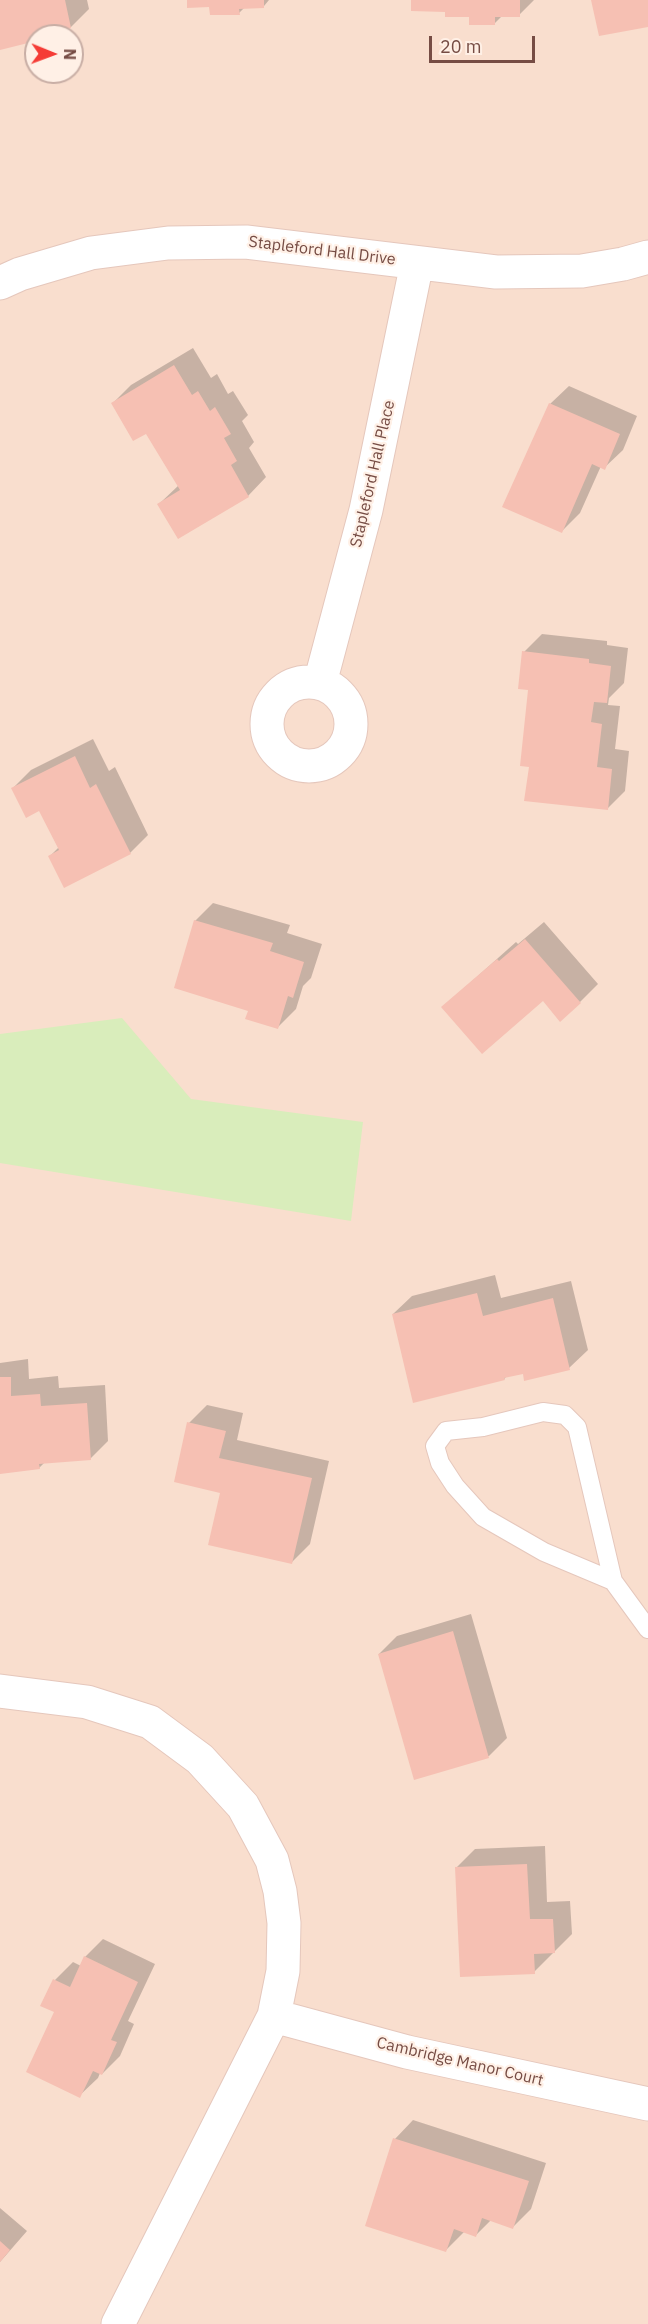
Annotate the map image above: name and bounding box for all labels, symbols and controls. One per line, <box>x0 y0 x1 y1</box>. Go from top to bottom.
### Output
north arrow <box>24 24 84 84</box>
scale bar <box>432 24 538 62</box>
text: 20 m <box>440 35 482 58</box>
text: N <box>60 48 80 60</box>
street label: Stapleford Hall Drive <box>247 232 397 270</box>
street label: Stapleford Hall Place <box>347 399 399 549</box>
street label: Cambridge Manor Court <box>375 2033 545 2091</box>

